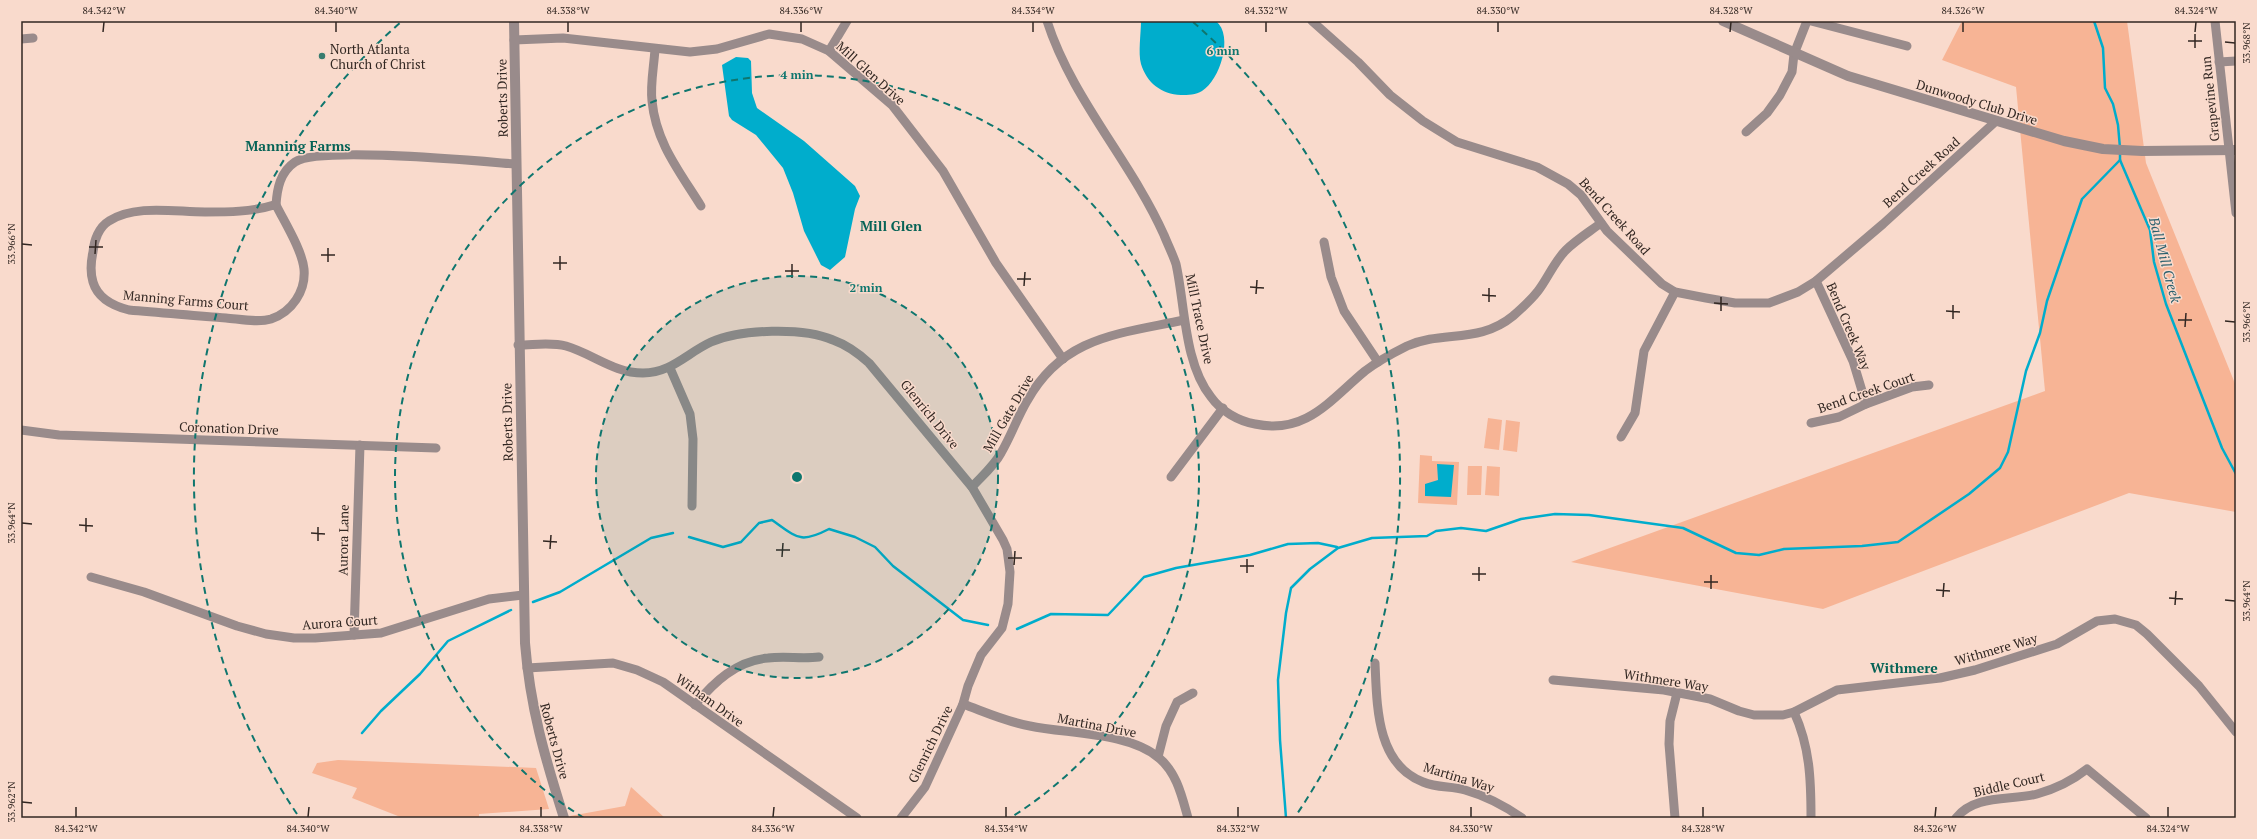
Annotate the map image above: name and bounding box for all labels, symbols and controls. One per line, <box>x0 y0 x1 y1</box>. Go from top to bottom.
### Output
text: 84.342°W <box>82 4 126 17</box>
text: 84.340°W <box>314 4 358 17</box>
text: 84.338°W <box>546 4 590 17</box>
text: 84.336°W <box>779 4 823 17</box>
text: 84.334°W <box>1011 4 1055 17</box>
text: 84.332°W <box>1244 4 1288 17</box>
text: 84.330°W <box>1476 4 1520 17</box>
text: 84.328°W <box>1709 4 1753 17</box>
text: 84.326°W <box>1941 4 1985 17</box>
text: 84.324°W <box>2174 4 2218 17</box>
text: 33.968°N <box>2240 22 2253 64</box>
street label: Mill Glen Drive <box>832 37 910 109</box>
place label: North Atlanta Church of Christ <box>330 40 426 73</box>
text: 6 min <box>1207 43 1240 58</box>
marker: North Atlanta Church of Christ <box>317 51 327 61</box>
street label: Grapevine Run <box>2197 55 2223 142</box>
street label: Roberts Drive <box>492 59 512 137</box>
text: 4 min <box>781 67 814 82</box>
street label: Dunwoody Club Drive <box>1914 75 2040 129</box>
street label: Bend Creek Road <box>1879 133 1963 211</box>
district label: Manning Farms <box>245 136 351 155</box>
street label: Bend Creek Road <box>1576 174 1654 258</box>
water label: Ball Mill Creek <box>2145 214 2186 305</box>
district label: Mill Glen <box>860 216 922 235</box>
text: 33.966°N <box>5 223 18 265</box>
street label: Mill Trace Drive <box>1182 272 1218 366</box>
text: 2 min <box>850 280 883 295</box>
street label: Bend Creek Way <box>1822 280 1876 373</box>
street label: Manning Farms Court <box>122 286 250 314</box>
text: 33.966°N <box>2240 301 2253 343</box>
street label: Bend Creek Court <box>1815 367 1917 417</box>
street label: Mill Gate Drive <box>978 371 1038 455</box>
street label: Glenrich Drive <box>897 376 963 452</box>
street label: Roberts Drive <box>497 383 517 461</box>
street label: Coronation Drive <box>179 417 279 439</box>
centre of rings <box>790 470 804 484</box>
text: 33.964°N <box>5 502 18 544</box>
street label: Aurora Lane <box>333 504 353 576</box>
text: 33.964°N <box>2240 580 2253 622</box>
street label: Aurora Court <box>302 610 379 634</box>
street label: Withmere Way <box>1952 628 2040 669</box>
district label: Withmere <box>1870 658 1938 677</box>
street label: Withmere Way <box>1622 664 1710 696</box>
street label: Witham Drive <box>672 669 748 731</box>
street label: Roberts Drive <box>536 701 574 781</box>
street label: Glenrich Drive <box>904 702 956 786</box>
street label: Martina Drive <box>1056 709 1138 741</box>
street label: Martina Way <box>1421 758 1497 796</box>
street label: Biddle Court <box>1972 767 2047 801</box>
text: 33.962°N <box>5 781 18 823</box>
text: 84.342°W <box>54 822 98 835</box>
text: 84.340°W <box>286 822 330 835</box>
text: 84.338°W <box>519 822 563 835</box>
text: 84.336°W <box>751 822 795 835</box>
text: 84.334°W <box>984 822 1028 835</box>
text: 84.332°W <box>1216 822 1260 835</box>
text: 84.330°W <box>1449 822 1493 835</box>
text: 84.328°W <box>1681 822 1725 835</box>
text: 84.326°W <box>1913 822 1957 835</box>
text: 84.324°W <box>2146 822 2190 835</box>

